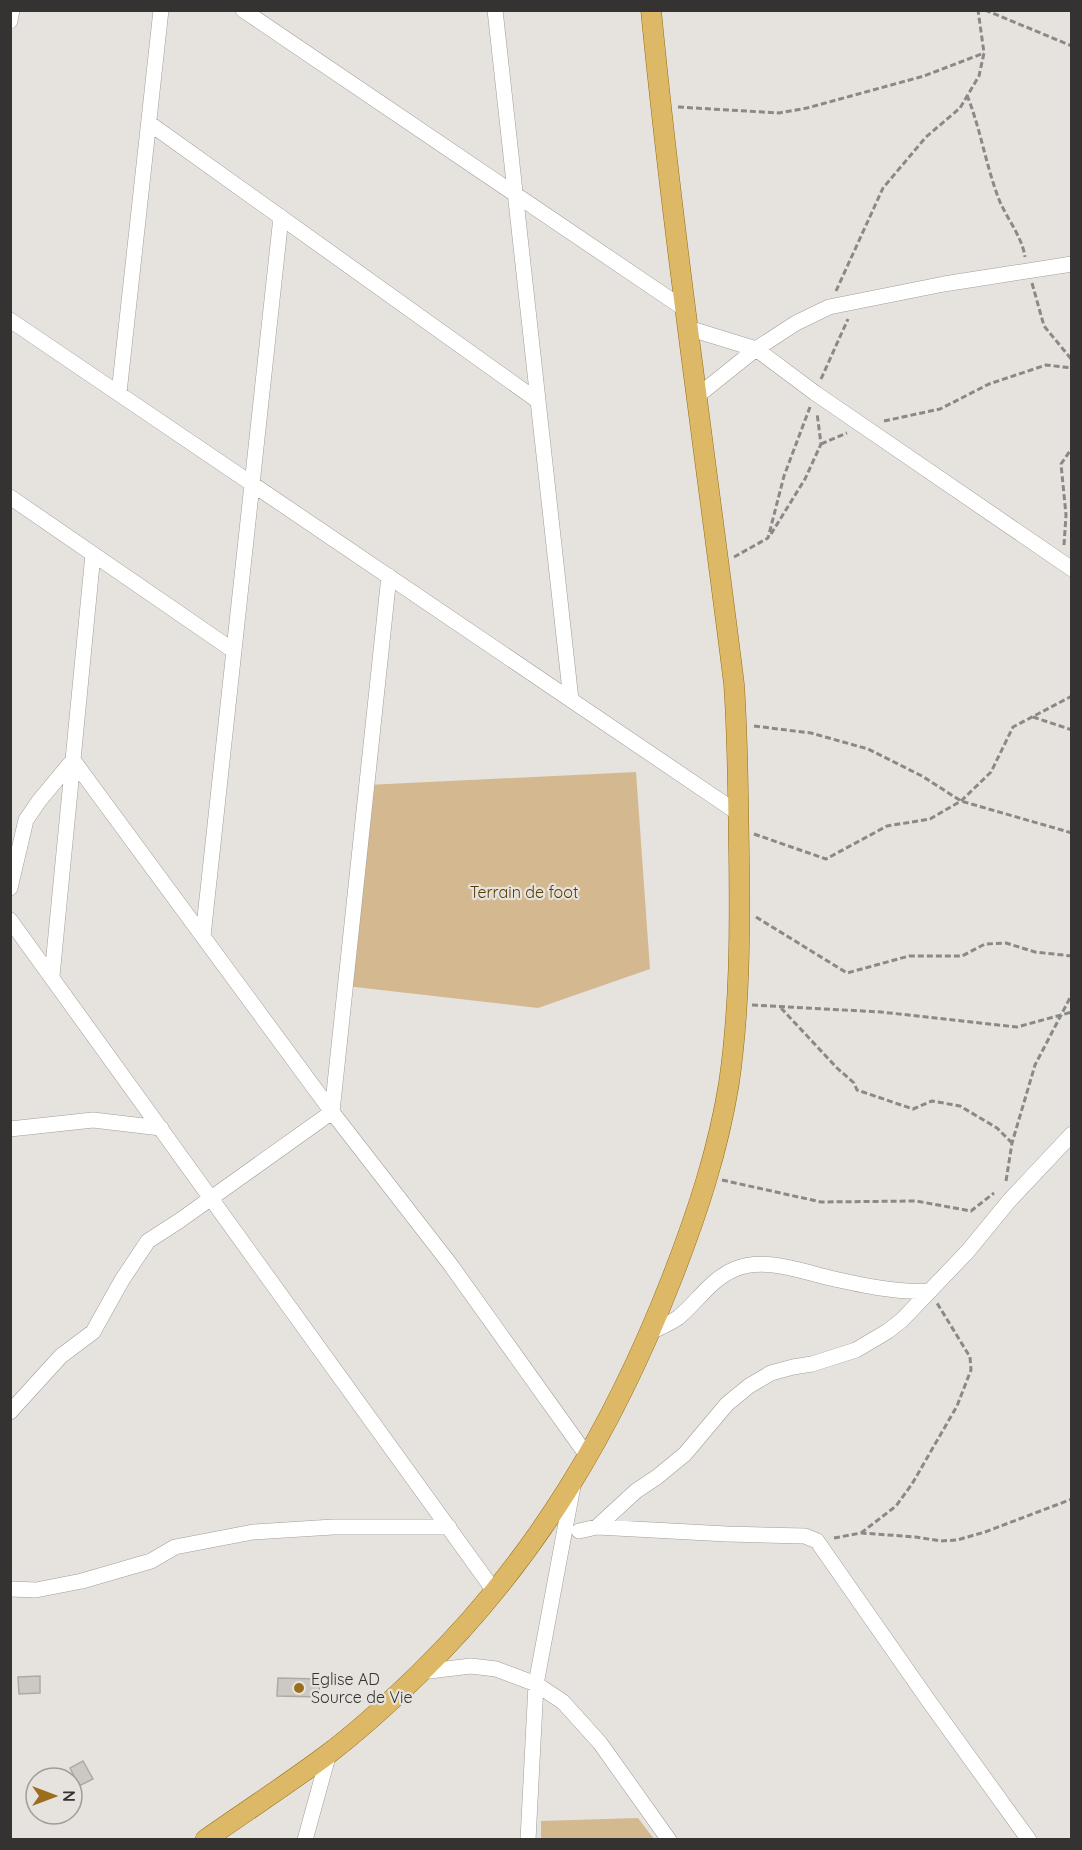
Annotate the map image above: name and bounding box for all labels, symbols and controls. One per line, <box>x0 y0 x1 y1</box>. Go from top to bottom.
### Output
park label: Terrain de foot <box>470 882 578 902</box>
place label: Eglise AD Source de Vie <box>311 1669 412 1707</box>
marker: Eglise AD Source de Vie <box>292 1681 306 1695</box>
north arrow <box>24 1766 84 1826</box>
text: N <box>59 1790 79 1802</box>

